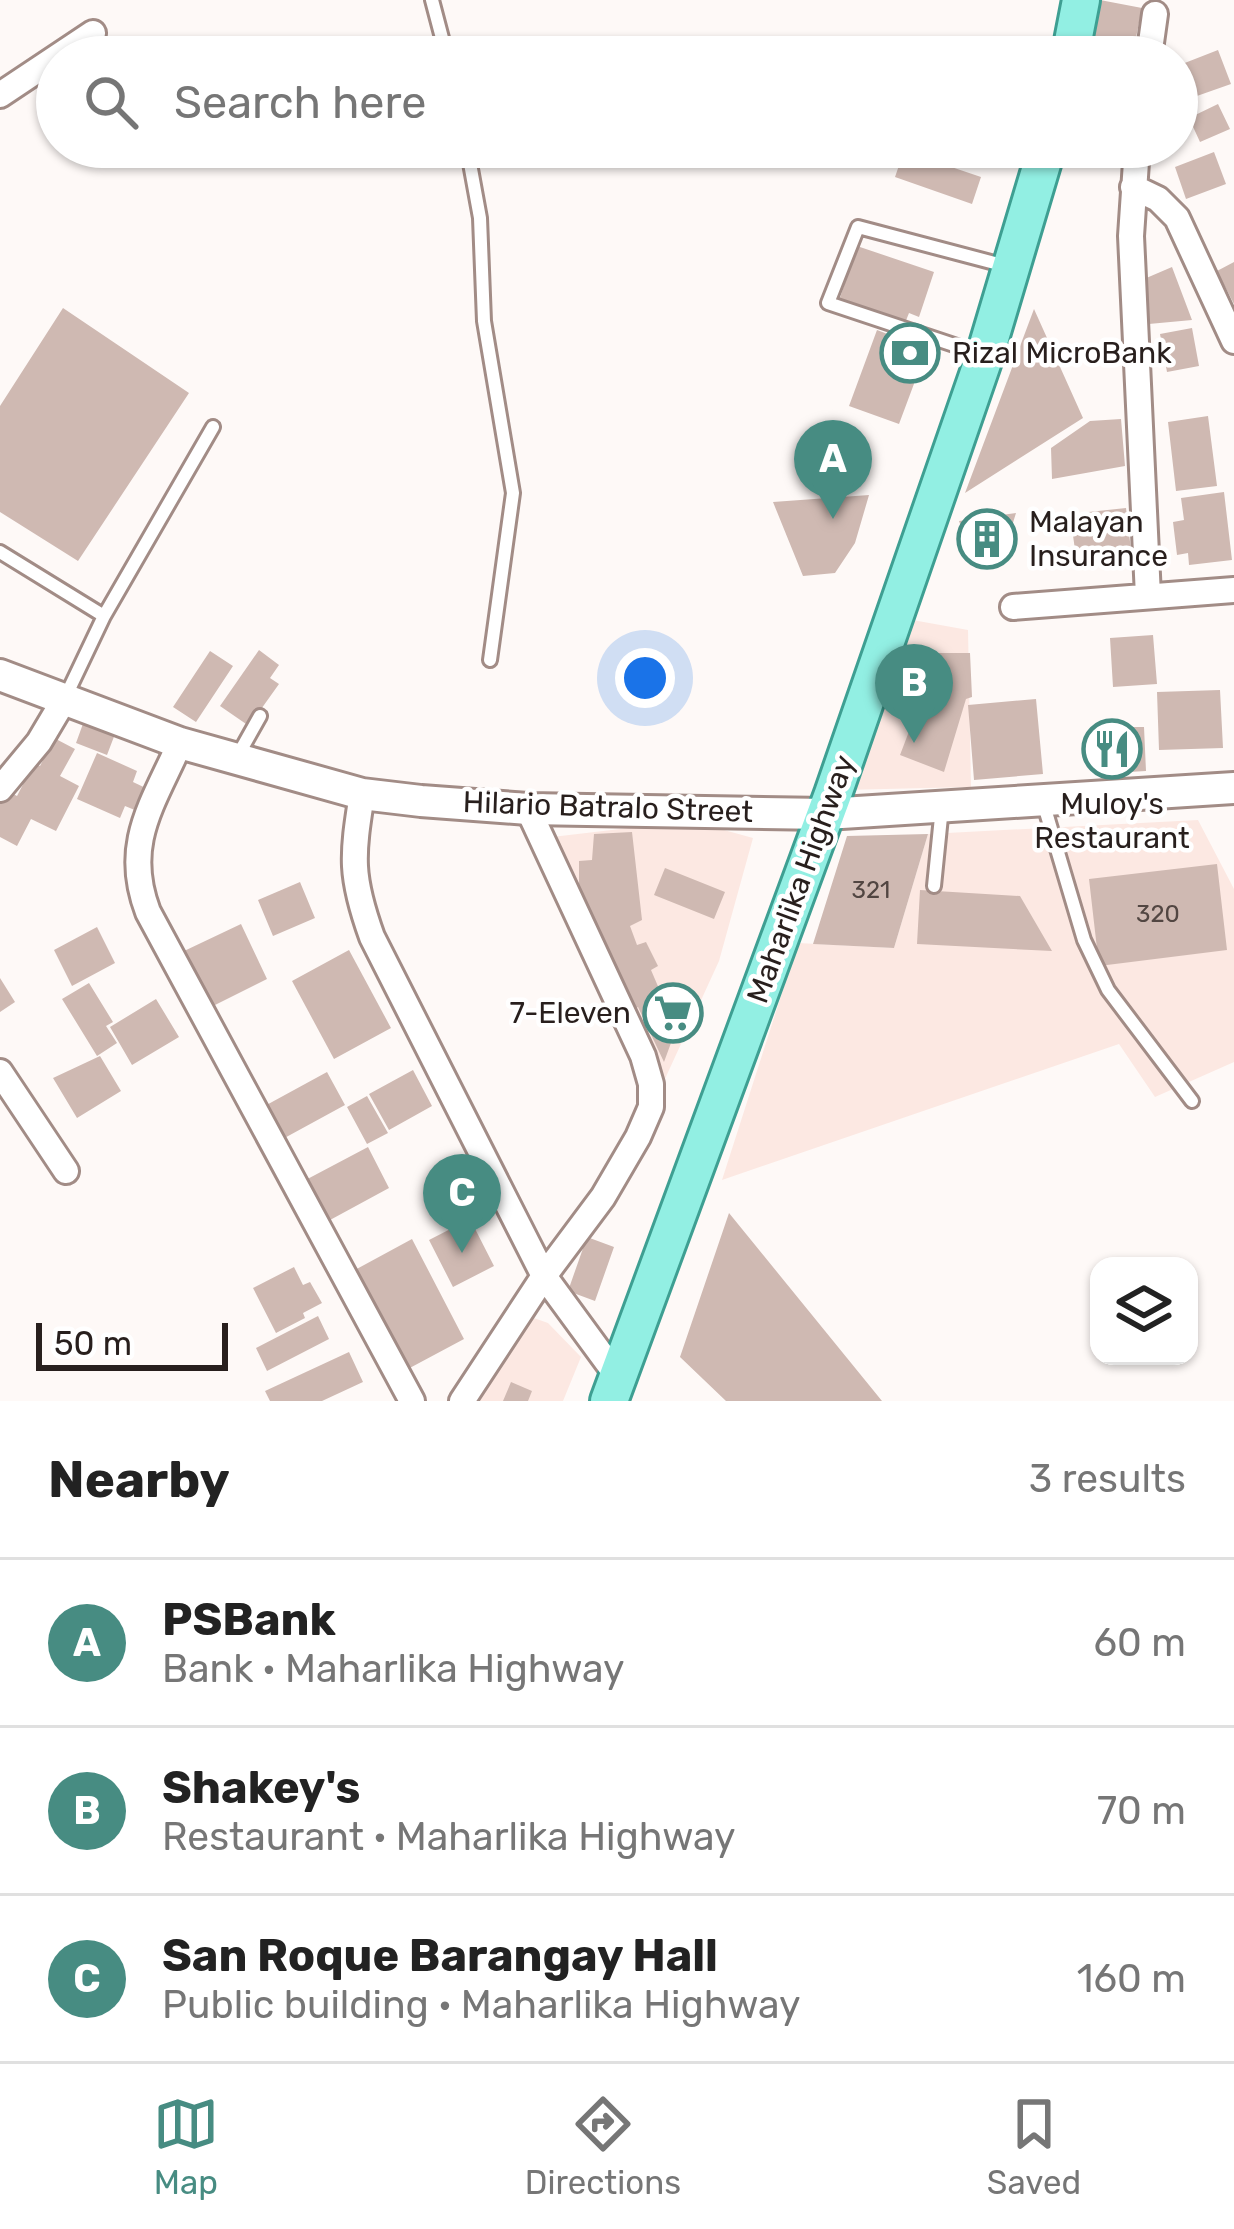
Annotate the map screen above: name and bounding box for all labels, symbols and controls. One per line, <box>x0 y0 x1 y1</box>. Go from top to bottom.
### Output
search box <box>36 36 1198 168</box>
icon: search <box>78 69 144 135</box>
text: Search here <box>174 76 426 129</box>
bank icon: Rizal MicroBank <box>879 322 941 384</box>
place label: Rizal MicroBank <box>952 335 1172 371</box>
pin: A <box>794 420 872 519</box>
place label: Malayan Insurance <box>1029 504 1168 574</box>
building icon: Malayan Insurance <box>956 508 1018 570</box>
pin: B <box>875 644 953 743</box>
your location <box>615 648 675 708</box>
restaurant icon: Muloy's Restaurant <box>1081 718 1143 780</box>
street label: Maharlika Highway <box>739 750 863 1008</box>
street label: Hilario Batralo Street <box>462 784 754 830</box>
place label: Muloy's Restaurant <box>1034 786 1190 856</box>
house number: 321 <box>852 876 890 904</box>
house number: 320 <box>1136 900 1180 928</box>
supermarket icon: 7-Eleven <box>642 982 704 1044</box>
place label: 7-Eleven <box>510 995 631 1031</box>
pin: C <box>423 1154 501 1253</box>
map controls <box>1090 1257 1198 1365</box>
button: layers <box>1090 1257 1198 1365</box>
scale bar <box>36 1317 228 1370</box>
text: 50 m <box>54 1324 132 1363</box>
text: Nearby <box>48 1449 230 1510</box>
text: 3 results <box>1029 1456 1186 1502</box>
text: PSBank <box>162 1593 336 1646</box>
text: A <box>73 1620 101 1666</box>
text: 60 m <box>1093 1620 1186 1666</box>
text: Bank · Maharlika Highway <box>162 1646 625 1692</box>
text: Shakey's <box>162 1761 361 1814</box>
text: B <box>73 1788 101 1834</box>
text: 70 m <box>1097 1788 1186 1834</box>
text: Restaurant · Maharlika Highway <box>162 1814 736 1860</box>
text: San Roque Barangay Hall <box>162 1929 718 1982</box>
text: C <box>73 1956 101 2002</box>
text: 160 m <box>1077 1956 1186 2002</box>
text: Public building · Maharlika Highway <box>162 1982 801 2028</box>
tab: Map <box>153 2091 219 2202</box>
tab: Directions <box>525 2091 681 2202</box>
tab: Saved <box>987 2091 1081 2202</box>

